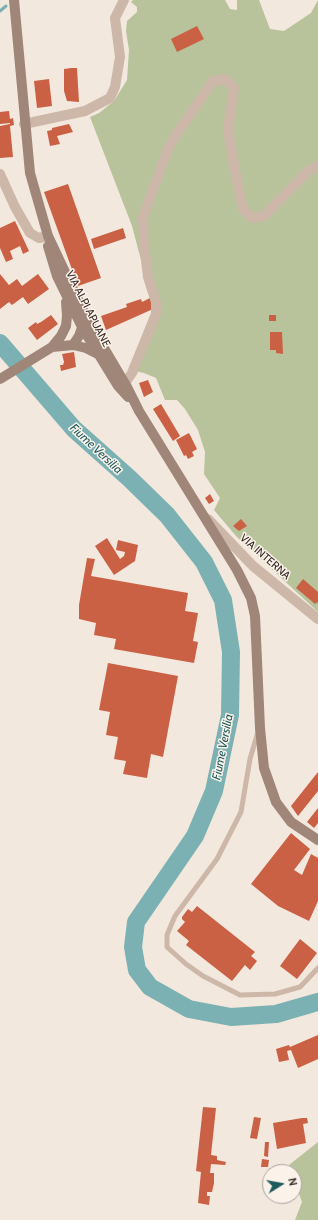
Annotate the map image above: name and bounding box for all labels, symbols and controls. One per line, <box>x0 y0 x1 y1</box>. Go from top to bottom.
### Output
street label: VIA ALPI APUANE <box>63 269 113 349</box>
water label: Fiume Versilia <box>67 421 125 477</box>
street label: VIA INTERNA <box>237 532 293 582</box>
water label: Fiume Versilia <box>210 713 236 781</box>
north arrow <box>262 1164 302 1204</box>
text: N <box>285 1177 300 1187</box>

